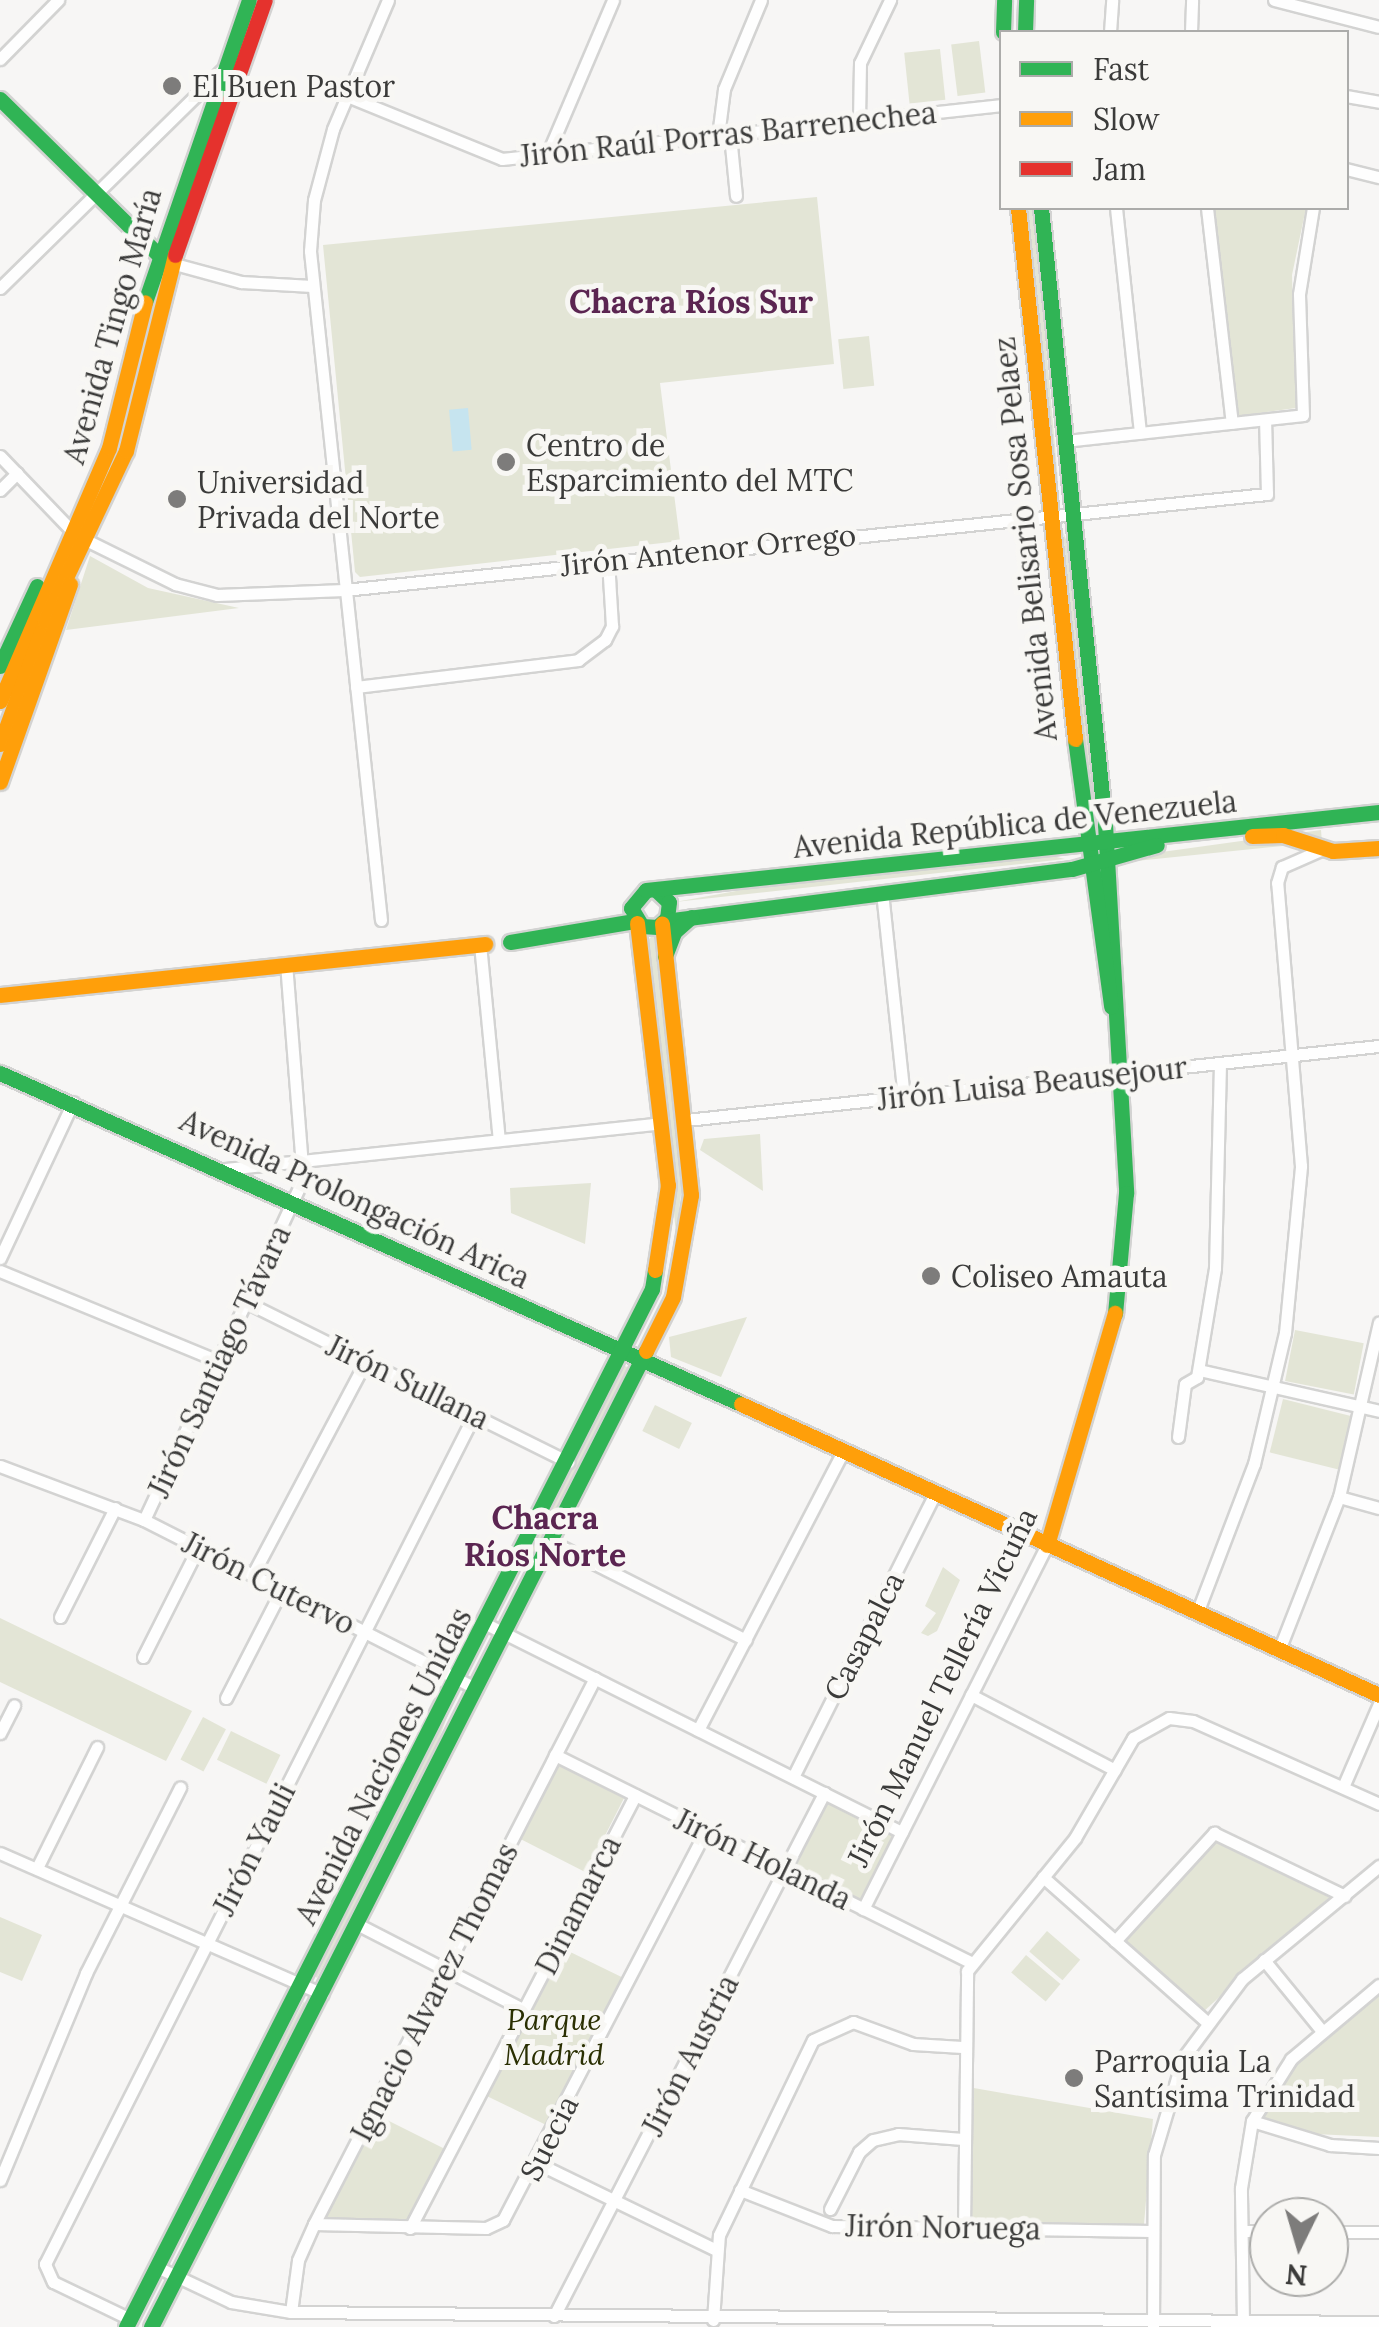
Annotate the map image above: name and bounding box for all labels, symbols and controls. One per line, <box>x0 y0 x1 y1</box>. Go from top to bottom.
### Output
legend <box>999 30 1349 210</box>
text: Fast <box>1093 50 1149 88</box>
place label: El Buen Pastor <box>192 68 395 104</box>
marker: El Buen Pastor <box>161 75 183 97</box>
street label: Jirón Raúl Porras Barrenechea <box>518 94 938 174</box>
text: Slow <box>1093 100 1159 138</box>
text: Jam <box>1093 150 1146 188</box>
street label: Avenida Tingo María <box>55 184 169 468</box>
district label: Chacra Ríos Sur <box>569 283 813 321</box>
street label: Avenida Belisario Sosa Pelaez <box>986 335 1064 743</box>
place label: Centro de Esparcimiento del MTC <box>526 427 854 498</box>
marker: Centro de Esparcimiento del MTC <box>495 451 517 473</box>
place label: Universidad Privada del Norte <box>197 464 440 534</box>
marker: Universidad Privada del Norte <box>166 488 188 510</box>
street label: Jirón Antenor Orrego <box>558 517 858 583</box>
street label: Avenida República de Venezuela <box>791 783 1239 865</box>
street label: Jirón Luisa Beausejour <box>875 1049 1189 1117</box>
street label: Avenida Prolongación Arica <box>175 1102 535 1296</box>
street label: Jirón Santiago Távara <box>140 1219 298 1503</box>
place label: Coliseo Amauta <box>951 1258 1167 1294</box>
marker: Coliseo Amauta <box>920 1265 942 1287</box>
street label: Jirón Sullana <box>321 1327 495 1437</box>
district label: Chacra Ríos Norte <box>464 1500 626 1575</box>
street label: Jirón Manuel Tellería Vicuña <box>839 1502 1045 1872</box>
street label: Jirón Cutervo <box>177 1524 361 1642</box>
street label: Casapalca <box>816 1566 912 1706</box>
street label: Avenida Naciones Unidas <box>287 1602 479 1930</box>
street label: Jirón Yauli <box>205 1777 303 1921</box>
street label: Jirón Holanda <box>669 1801 857 1917</box>
street label: Dinamarca <box>528 1830 628 1980</box>
street label: Ignacio Alvarez Thomas <box>343 1837 525 2147</box>
street label: Jirón Austria <box>634 1969 746 2141</box>
park label: Parque Madrid <box>504 2001 604 2072</box>
place label: Parroquia La Santísima Trinidad <box>1094 2043 1355 2114</box>
marker: Parroquia La Santísima Trinidad <box>1063 2067 1085 2089</box>
street label: Suecia <box>512 2089 586 2187</box>
north arrow <box>1249 2197 1349 2297</box>
street label: Jirón Noruega <box>845 2207 1041 2247</box>
text: N <box>1284 2256 1309 2294</box>

